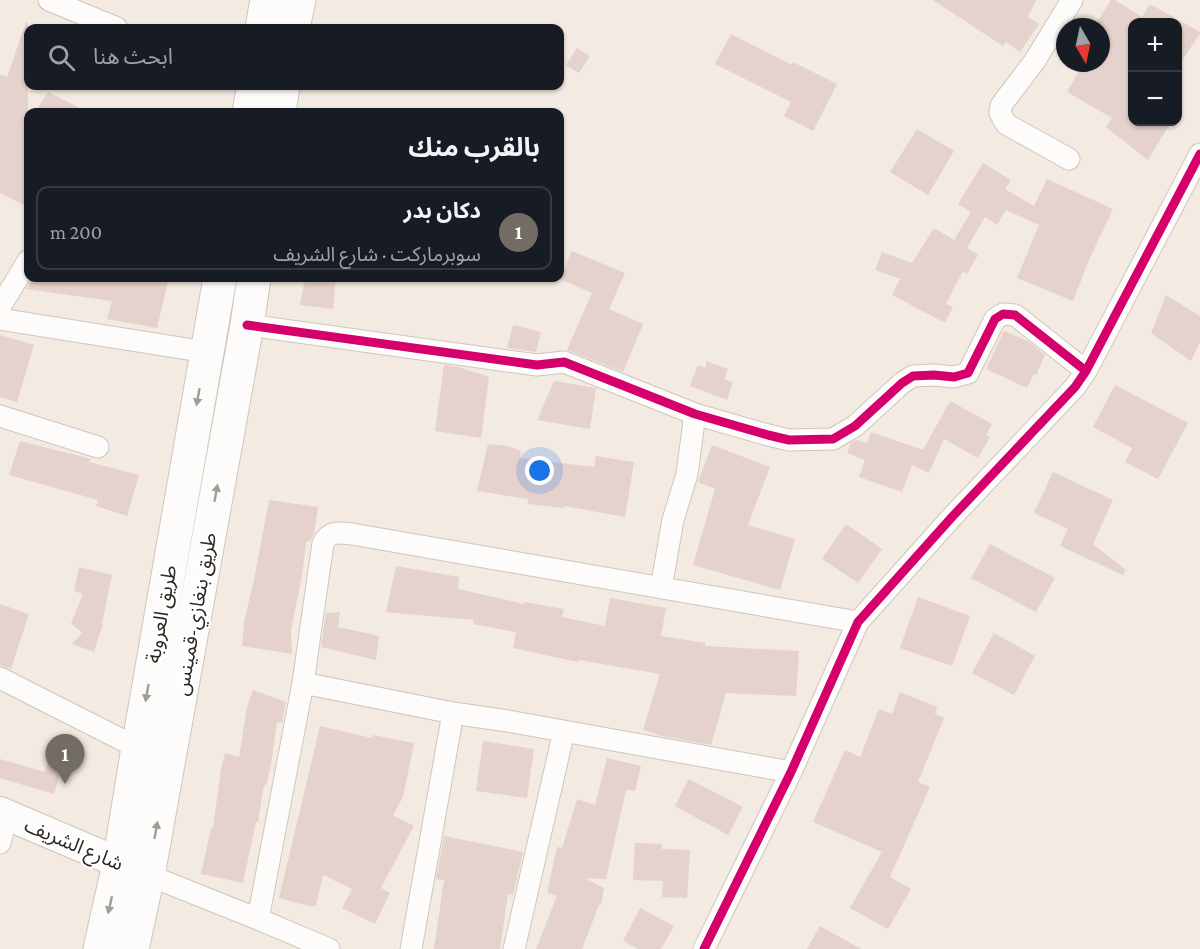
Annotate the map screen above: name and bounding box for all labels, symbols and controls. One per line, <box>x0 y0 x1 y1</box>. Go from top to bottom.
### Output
north arrow <box>1056 18 1110 72</box>
map controls <box>1128 18 1182 126</box>
button: + <box>1128 18 1182 72</box>
search box <box>24 24 564 90</box>
icon: search <box>45 41 78 74</box>
text: ابحث هنا <box>93 44 173 69</box>
button: − <box>1128 72 1182 126</box>
text: بالقرب منك <box>408 133 540 162</box>
text: دكان بدر <box>404 198 481 223</box>
text: 200 m <box>50 221 102 243</box>
text: 1 <box>515 221 522 243</box>
text: سوبرماركت · شارع الشريف <box>273 243 481 265</box>
one-way arrow <box>194 388 203 407</box>
your location <box>525 456 554 485</box>
one-way arrow <box>212 484 221 503</box>
street label: طريق بنغازي-قمينس <box>170 531 225 698</box>
street label: طريق العروبة <box>142 563 182 665</box>
one-way arrow <box>143 683 152 702</box>
pin: 1 <box>46 734 84 784</box>
street label: شارع الشريف <box>20 813 127 878</box>
one-way arrow <box>152 820 161 839</box>
one-way arrow <box>105 896 114 915</box>

